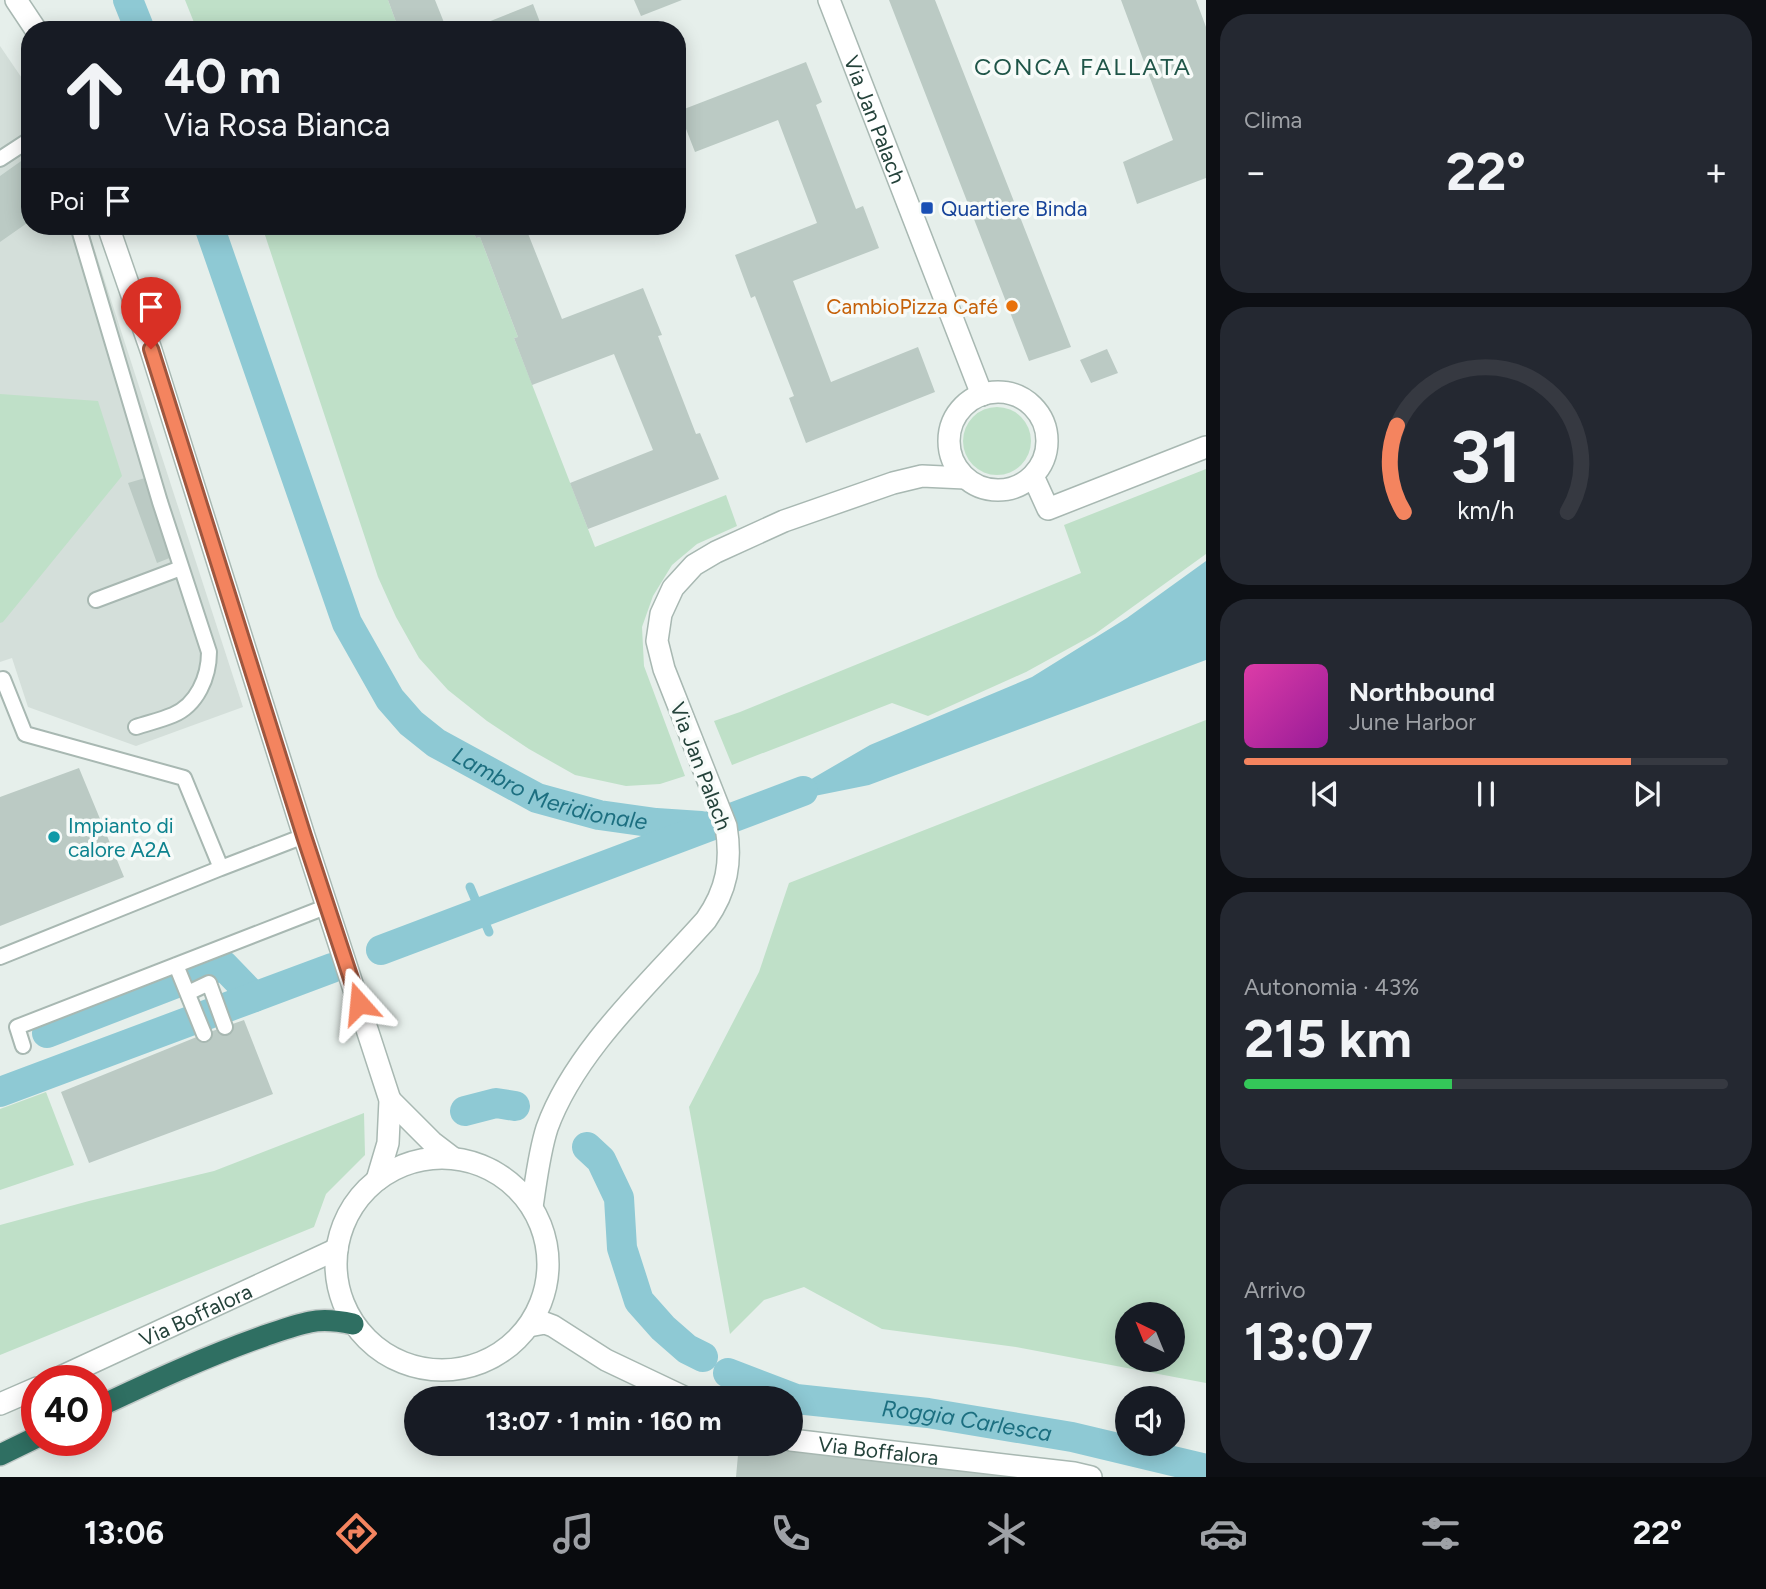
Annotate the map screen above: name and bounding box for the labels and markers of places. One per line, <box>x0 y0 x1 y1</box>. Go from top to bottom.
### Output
place label: Quartiere Binda <box>941 196 1087 221</box>
marker: Quartiere Binda <box>919 200 935 216</box>
pin <box>121 277 181 349</box>
place label: CambioPizza Café <box>826 294 998 319</box>
marker: CambioPizza Café <box>1004 298 1020 314</box>
place label: Impianto di calore A2A <box>68 813 174 862</box>
marker: Impianto di calore A2A <box>46 829 62 845</box>

